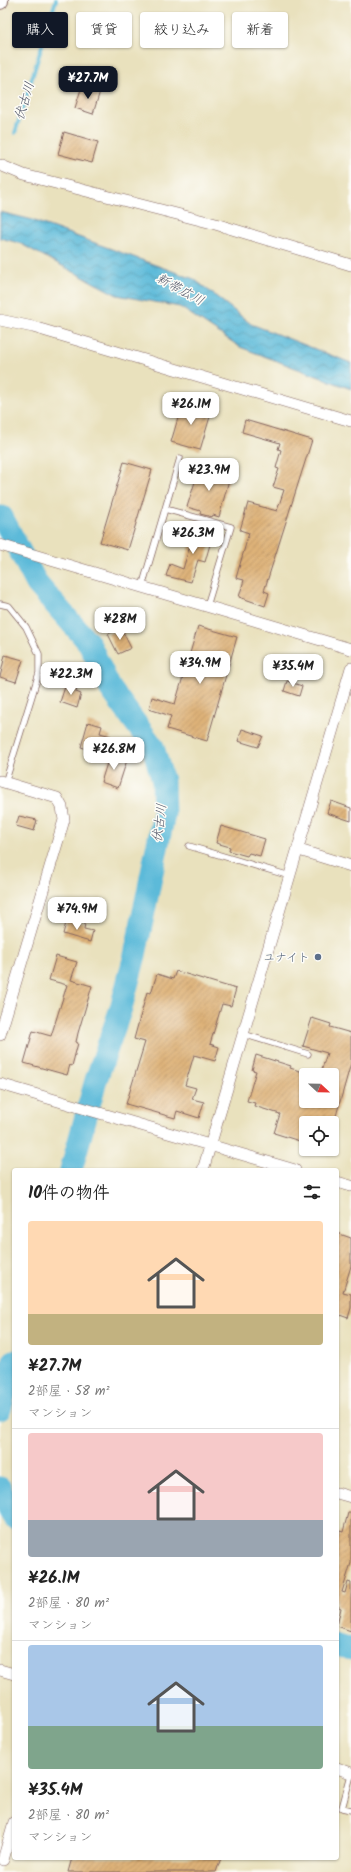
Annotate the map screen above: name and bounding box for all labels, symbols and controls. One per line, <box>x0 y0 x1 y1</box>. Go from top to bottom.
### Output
chip: 購入 <box>12 12 68 48</box>
chip: 賃貸 <box>76 12 132 48</box>
chip: 絞り込み <box>140 12 224 48</box>
chip: 新着 <box>232 12 288 48</box>
pin: ¥27.7M <box>55 66 121 100</box>
text: ¥27.7M <box>68 68 108 89</box>
water label: 伏古川 <box>9 79 41 123</box>
water label: 新帯広川 <box>152 268 208 312</box>
pin: ¥26.1M <box>158 392 224 426</box>
text: ¥26.1M <box>171 394 211 415</box>
pin: ¥23.9M <box>176 458 242 492</box>
text: ¥23.9M <box>188 460 230 481</box>
pin: ¥26.3M <box>160 521 226 555</box>
text: ¥26.3M <box>172 523 214 544</box>
pin: ¥28M <box>96 607 144 641</box>
text: ¥28M <box>103 609 137 630</box>
pin: ¥34.9M <box>167 651 233 685</box>
text: ¥34.9M <box>179 653 221 674</box>
pin: ¥35.4M <box>260 654 326 688</box>
text: ¥35.4M <box>272 656 314 677</box>
pin: ¥22.3M <box>38 662 104 696</box>
text: ¥22.3M <box>49 664 93 685</box>
pin: ¥26.8M <box>81 737 147 771</box>
text: ¥26.8M <box>92 739 136 760</box>
water label: 伏古川 <box>147 802 173 844</box>
pin: ¥74.9M <box>44 897 110 931</box>
text: ¥74.9M <box>57 899 97 920</box>
place label: ユナイト <box>263 948 310 967</box>
marker: ユナイト <box>313 952 323 962</box>
north arrow <box>299 1068 339 1108</box>
map controls <box>299 1068 339 1156</box>
button: locate <box>299 1116 339 1156</box>
text: 10件の物件 <box>28 1180 110 1207</box>
icon: filters <box>301 1181 323 1203</box>
icon: home <box>140 1247 212 1319</box>
text: ¥27.7M <box>28 1353 81 1380</box>
text: 2部屋 · 58 m² <box>28 1381 109 1402</box>
text: マンション <box>28 1403 92 1424</box>
icon: home <box>140 1459 212 1531</box>
text: ¥26.1M <box>28 1565 80 1592</box>
text: 2部屋 · 80 m² <box>28 1593 109 1614</box>
text: マンション <box>28 1615 92 1636</box>
icon: home <box>140 1671 212 1743</box>
text: ¥35.4M <box>28 1777 83 1804</box>
text: 2部屋 · 80 m² <box>28 1805 109 1826</box>
text: マンション <box>28 1827 92 1848</box>

